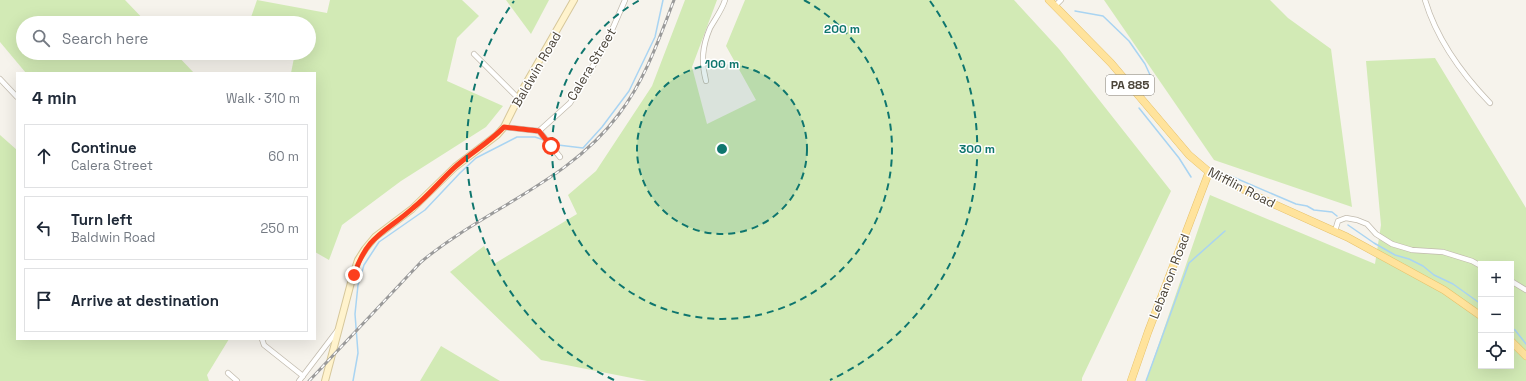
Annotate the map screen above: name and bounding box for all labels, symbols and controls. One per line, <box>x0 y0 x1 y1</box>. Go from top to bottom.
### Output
search box <box>16 16 316 60</box>
text: 200 m <box>824 21 860 37</box>
street label: Calera Street <box>563 25 620 104</box>
icon: search <box>30 27 52 49</box>
street label: Baldwin Road <box>508 28 565 110</box>
text: Search here <box>62 29 148 48</box>
text: 100 m <box>705 56 739 72</box>
road number: PA 885 <box>1106 75 1154 95</box>
text: 4 min <box>32 87 77 109</box>
text: Walk · 310 m <box>226 90 300 107</box>
route start <box>542 137 560 155</box>
text: Continue <box>71 138 137 157</box>
text: 300 m <box>959 141 995 157</box>
centre of rings <box>715 142 729 156</box>
icon: ahead <box>33 145 55 167</box>
text: 60 m <box>268 148 299 165</box>
text: Calera Street <box>71 157 153 174</box>
street label: Mifflin Road <box>1205 163 1278 212</box>
text: Turn left <box>71 210 133 229</box>
icon: left <box>33 217 55 239</box>
text: 250 m <box>261 220 299 237</box>
text: Baldwin Road <box>71 229 155 246</box>
street label: Lebanon Road <box>1145 231 1193 321</box>
map controls <box>1478 261 1514 369</box>
button: + <box>1478 261 1514 297</box>
route end <box>345 266 363 284</box>
icon: arrive <box>33 289 55 311</box>
text: Arrive at destination <box>71 291 219 310</box>
button: − <box>1478 297 1514 333</box>
button: locate <box>1478 333 1514 369</box>

